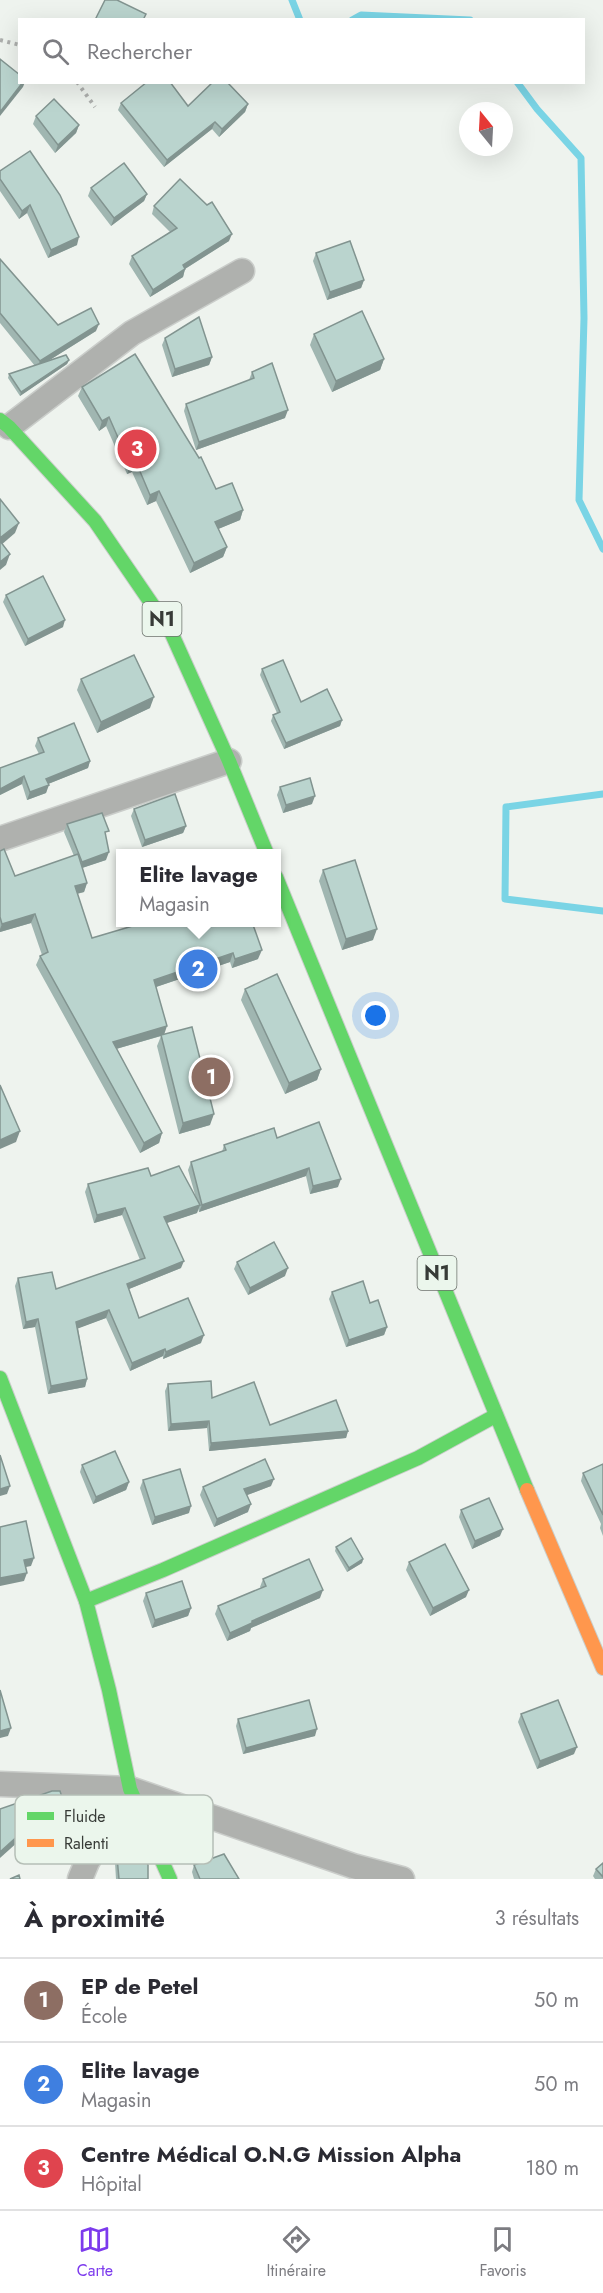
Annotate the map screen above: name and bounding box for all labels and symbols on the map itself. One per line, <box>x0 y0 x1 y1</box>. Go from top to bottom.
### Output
north arrow <box>459 102 513 156</box>
pin: 3 <box>118 426 156 472</box>
road number: N1 <box>142 602 182 636</box>
pin: 2 <box>178 946 218 992</box>
your location <box>361 1001 390 1030</box>
pin: 1 <box>192 1054 230 1100</box>
road number: N1 <box>418 1256 456 1290</box>
legend <box>15 1795 213 1864</box>
text: Fluide <box>64 1805 106 1828</box>
text: Ralenti <box>64 1832 109 1855</box>

